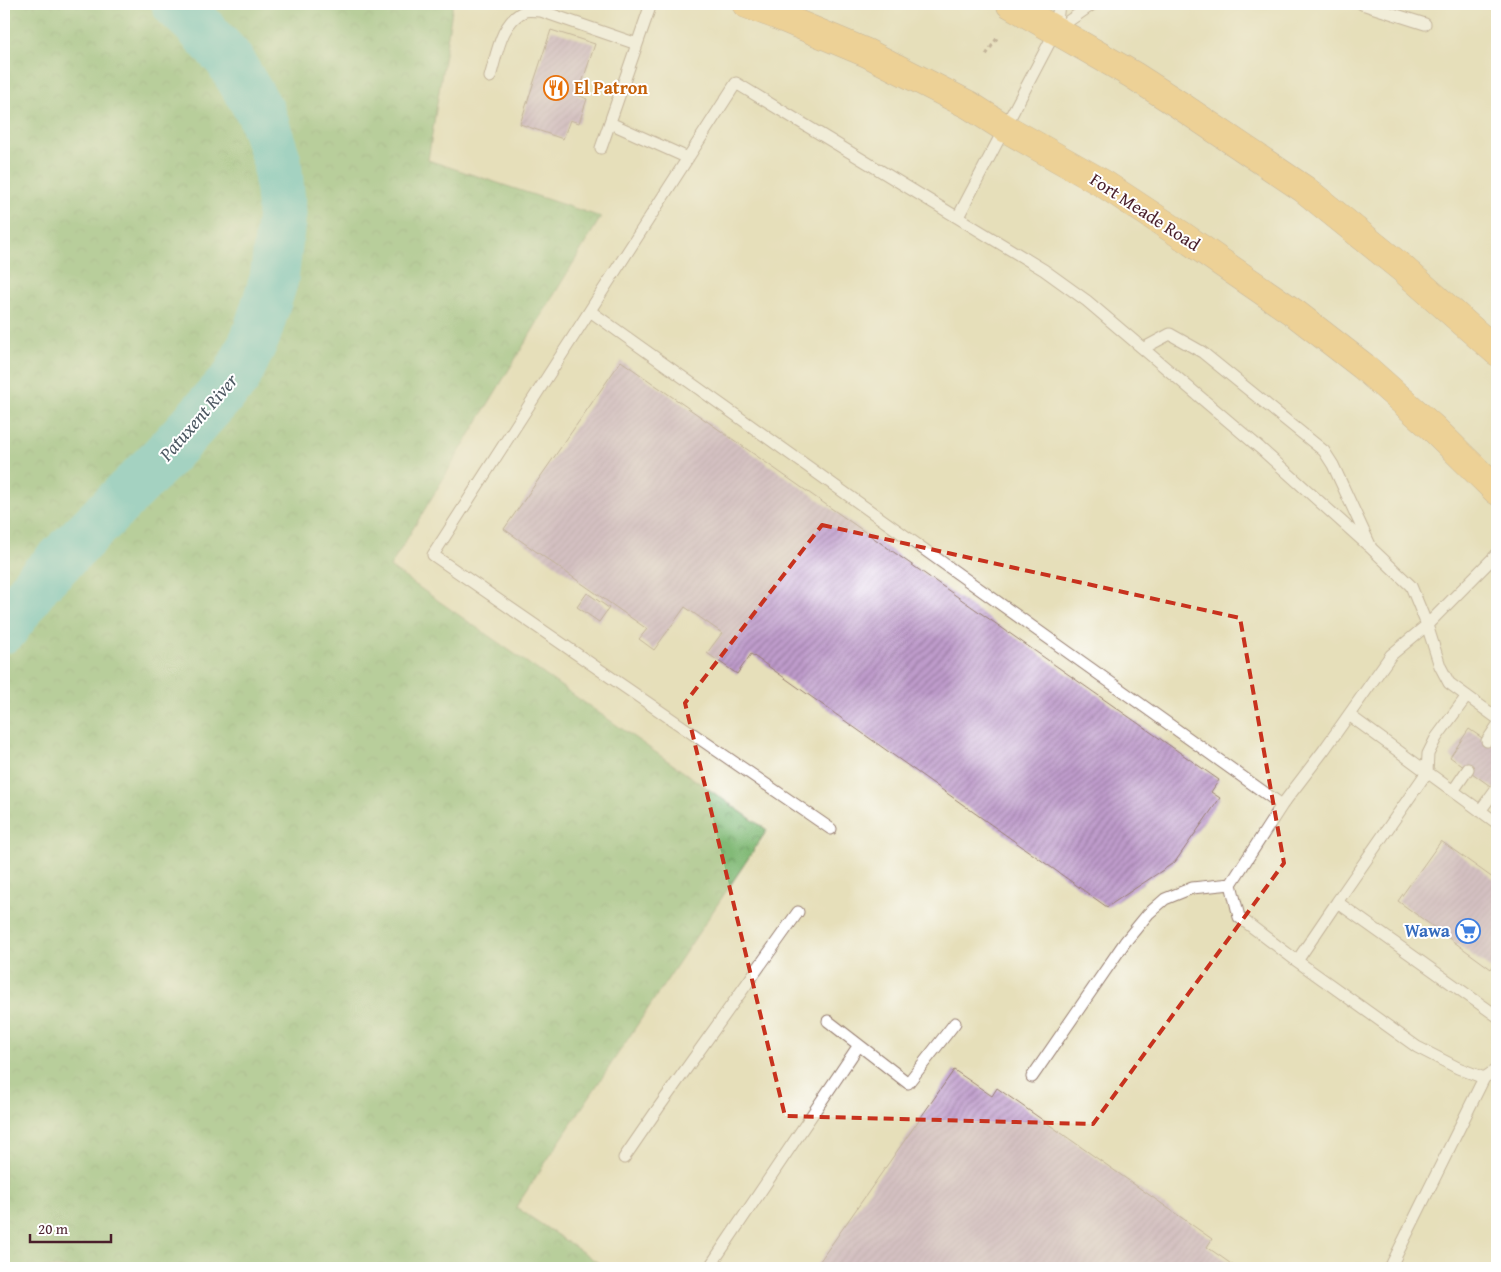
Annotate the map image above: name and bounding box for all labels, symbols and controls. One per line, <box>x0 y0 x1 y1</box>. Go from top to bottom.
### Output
place label: El Patron <box>574 74 648 101</box>
restaurant icon: El Patron <box>543 75 569 101</box>
street label: Fort Meade Road <box>1085 166 1206 258</box>
water label: Patuxent River <box>152 367 244 468</box>
place label: Wawa <box>1405 917 1451 944</box>
supermarket icon: Wawa <box>1455 918 1481 944</box>
scale bar <box>30 1212 111 1244</box>
text: 20 m <box>38 1218 69 1239</box>

